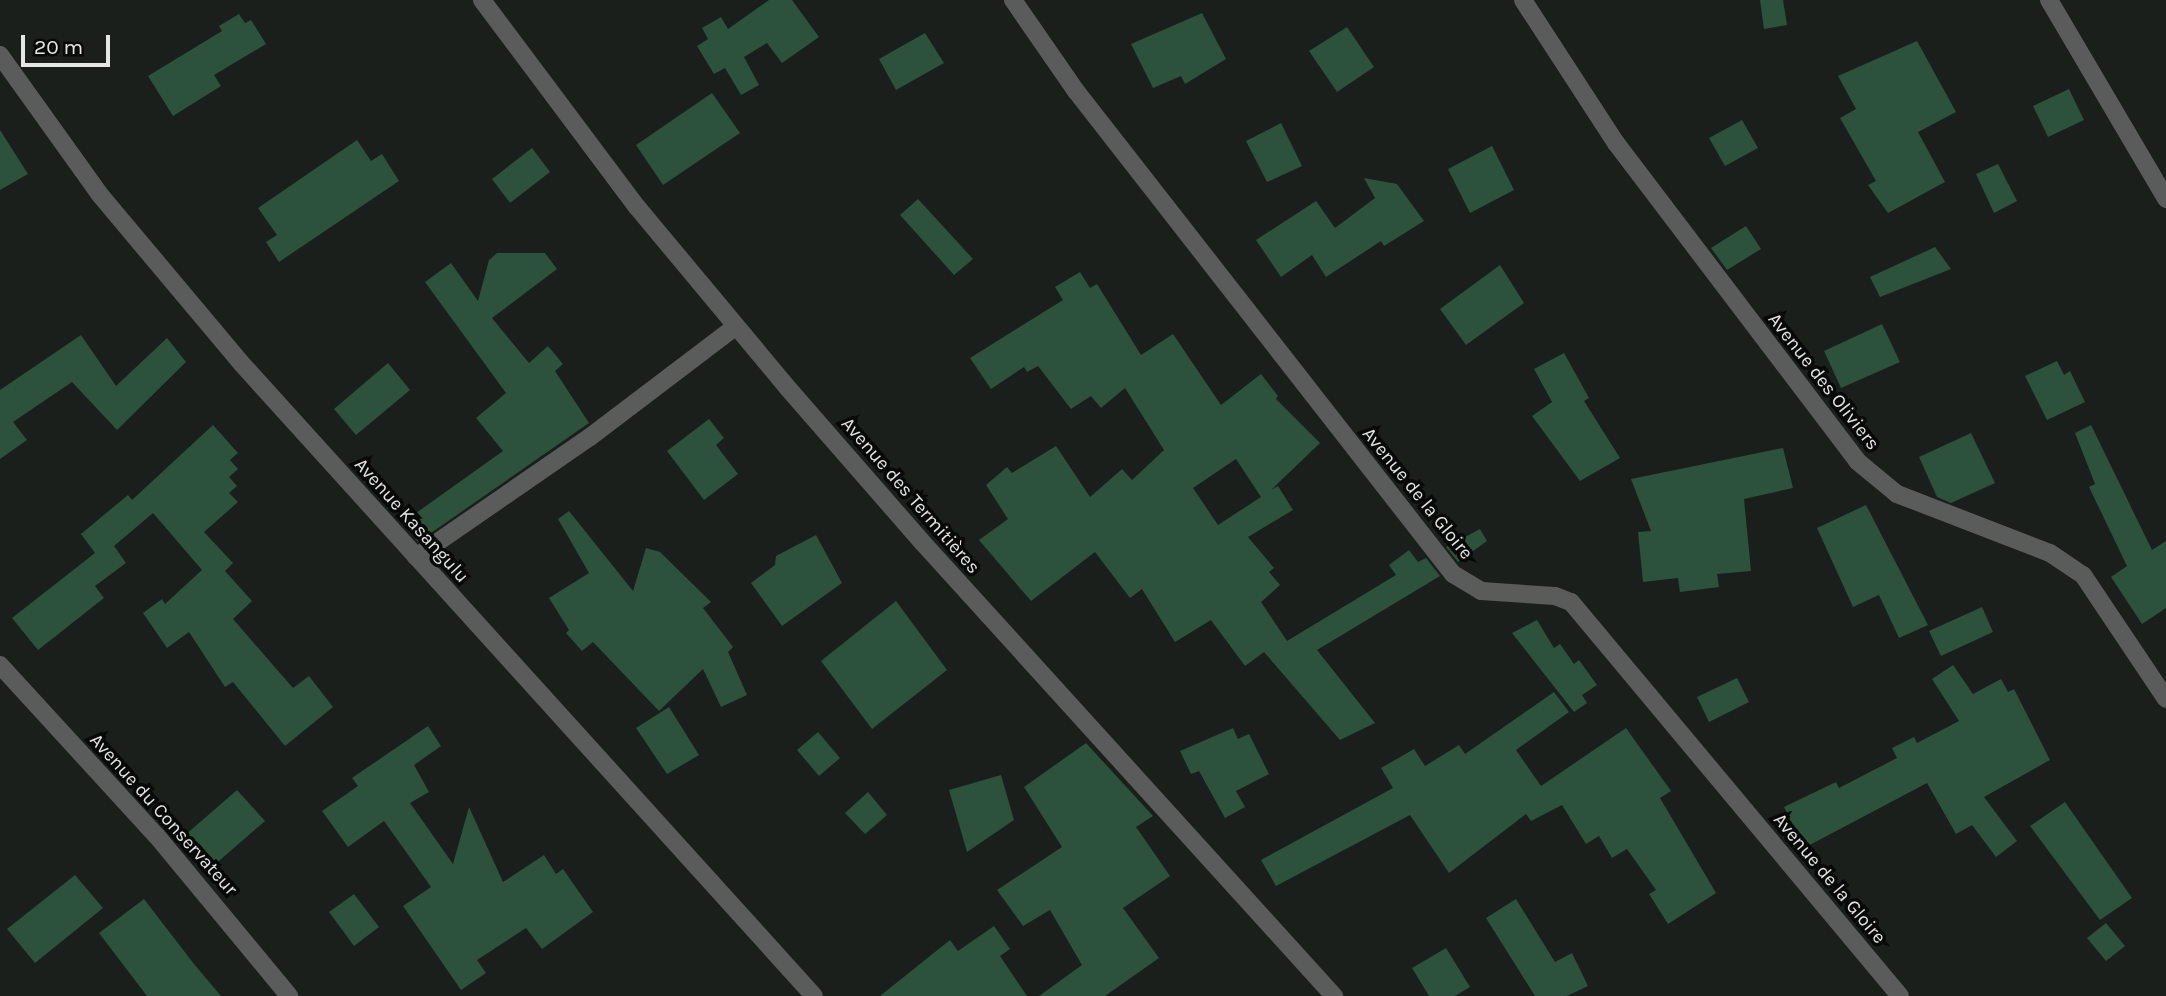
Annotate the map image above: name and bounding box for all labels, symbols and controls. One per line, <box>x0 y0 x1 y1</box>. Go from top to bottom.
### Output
scale bar <box>24 21 114 65</box>
text: 20 m <box>34 35 83 59</box>
street label: Avenue des Oliviers <box>1762 309 1884 455</box>
street label: Avenue des Termitières <box>836 413 984 579</box>
street label: Avenue de la Gloire <box>1357 423 1477 565</box>
street label: Avenue Kasangulu <box>349 454 473 588</box>
street label: Avenue du Conservateur <box>84 729 242 901</box>
street label: Avenue de la Gloire <box>1768 809 1890 949</box>

